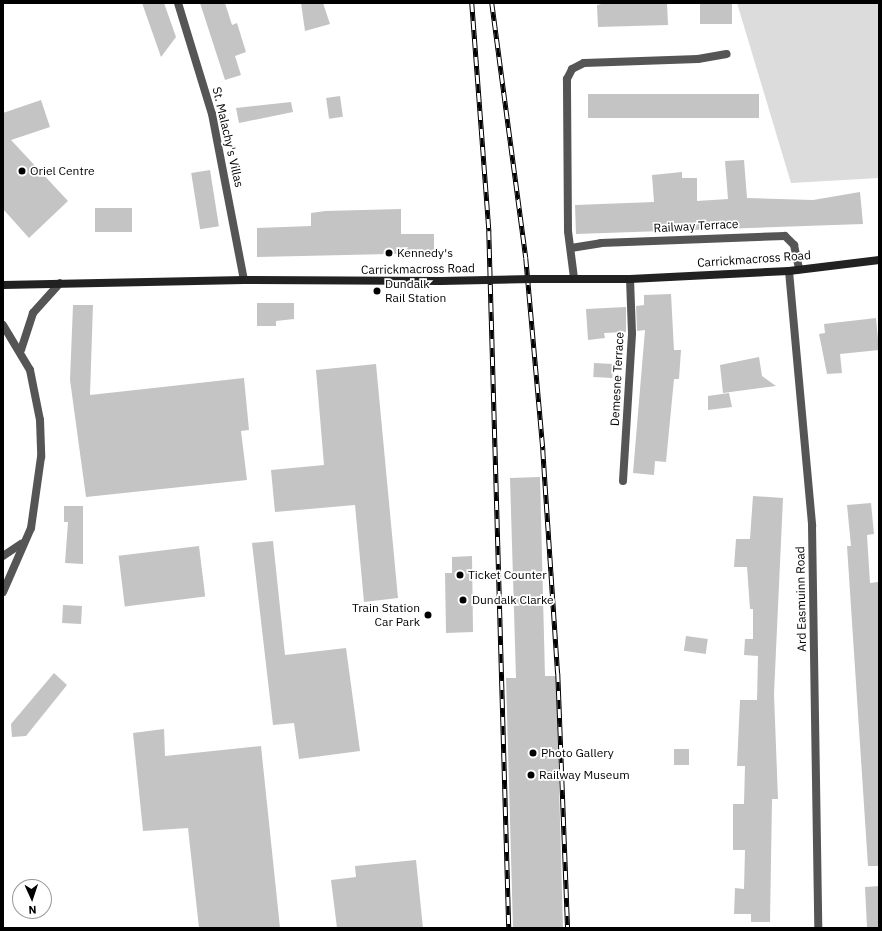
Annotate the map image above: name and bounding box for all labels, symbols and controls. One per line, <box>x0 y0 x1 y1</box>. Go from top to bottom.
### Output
street label: St. Malachy's Villas <box>209 85 247 189</box>
place label: Oriel Centre <box>30 164 95 178</box>
marker: Oriel Centre <box>17 166 27 176</box>
street label: Railway Terrace <box>653 217 739 235</box>
place label: Kennedy's <box>397 246 453 260</box>
marker: Kennedy's <box>384 248 394 258</box>
street label: Carrickmacross Road <box>697 248 811 270</box>
street label: Carrickmacross Road <box>361 261 475 277</box>
place label: Dundalk Rail Station <box>385 277 446 305</box>
marker: Dundalk Rail Station <box>372 286 382 296</box>
street label: Demesne Terrace <box>607 332 627 426</box>
street label: Ard Easmuinn Road <box>793 546 809 652</box>
place label: Ticket Counter <box>468 568 547 582</box>
marker: Ticket Counter <box>455 570 465 580</box>
place label: Dundalk Clarke <box>472 593 554 607</box>
marker: Dundalk Clarke <box>457 594 469 606</box>
place label: Train Station Car Park <box>352 601 420 629</box>
marker: Train Station Car Park <box>423 610 433 620</box>
place label: Photo Gallery <box>541 746 614 760</box>
marker: Photo Gallery <box>528 748 538 758</box>
place label: Railway Museum <box>539 768 630 782</box>
marker: Railway Museum <box>526 770 536 780</box>
north arrow <box>12 879 52 919</box>
text: N <box>28 903 37 917</box>

